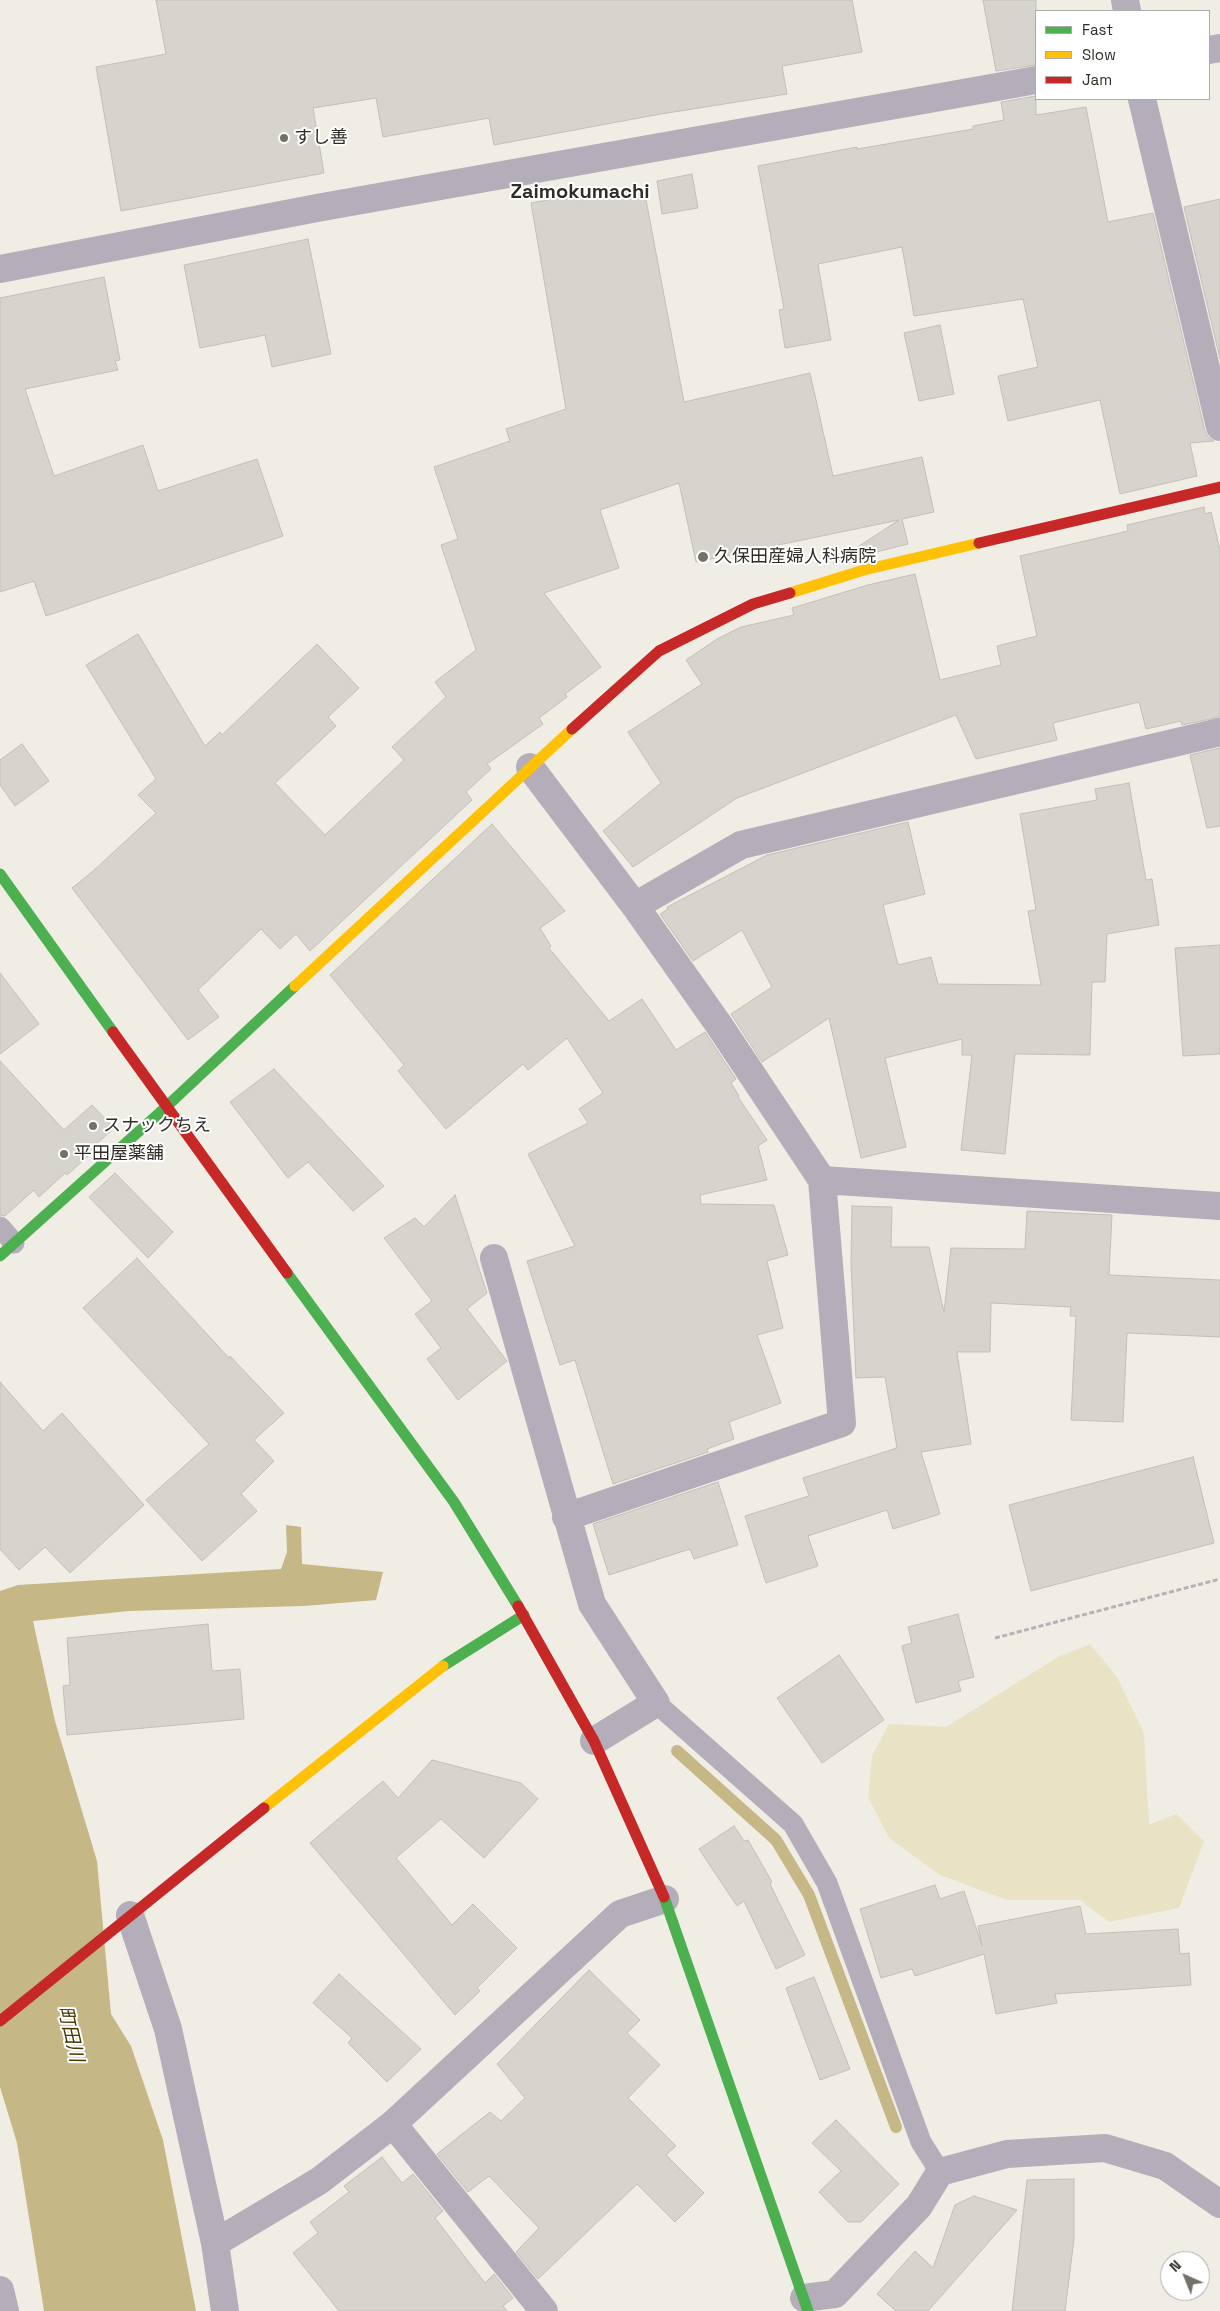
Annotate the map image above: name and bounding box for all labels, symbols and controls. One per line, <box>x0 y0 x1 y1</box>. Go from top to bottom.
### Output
legend <box>1035 10 1210 100</box>
text: Fast <box>1082 20 1113 39</box>
text: Slow <box>1082 45 1116 64</box>
text: Jam <box>1082 70 1112 89</box>
place label: すし善 <box>294 127 348 149</box>
marker: すし善 <box>278 132 290 144</box>
district label: Zaimokumachi <box>510 181 650 205</box>
place label: 久保田産婦人科病院 <box>714 546 876 568</box>
marker: 久保田産婦人科病院 <box>696 550 710 564</box>
place label: スナックちえ <box>103 1115 211 1137</box>
marker: スナックちえ <box>87 1120 99 1132</box>
place label: 平田屋薬舗 <box>74 1143 164 1165</box>
marker: 平田屋薬舗 <box>58 1148 70 1160</box>
water label: 町田川 <box>52 2004 88 2064</box>
north arrow <box>1160 2251 1210 2301</box>
text: N <box>1166 2256 1185 2276</box>

